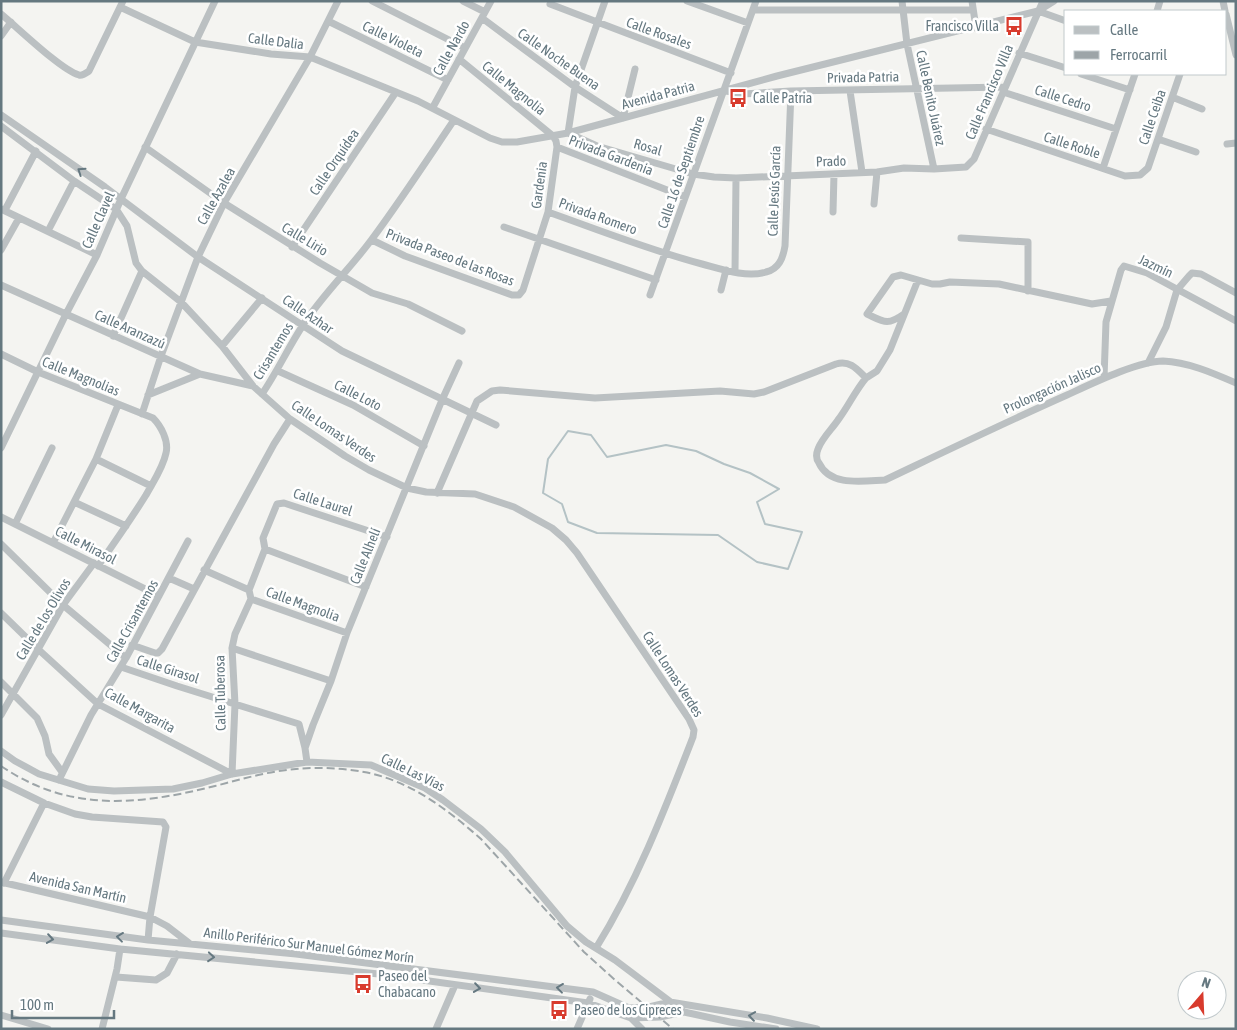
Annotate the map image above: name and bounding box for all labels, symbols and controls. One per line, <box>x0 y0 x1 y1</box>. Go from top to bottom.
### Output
legend <box>1064 10 1227 75</box>
street label: Calle Rosales <box>624 14 694 52</box>
bus stop icon: Francisco Villa <box>1003 15 1025 37</box>
street label: Calle Violeta <box>360 17 426 61</box>
street label: Calle Nardo <box>429 18 473 78</box>
place label: Francisco Villa <box>925 18 999 34</box>
text: Calle <box>1110 21 1139 38</box>
street label: Calle Noche Buena <box>515 25 603 93</box>
street label: Calle Dalia <box>247 30 305 52</box>
street label: Calle Francisco Villa <box>962 42 1016 142</box>
text: Ferrocarril <box>1110 46 1167 63</box>
street label: Calle Benito Juárez <box>913 49 949 147</box>
street label: Calle Magnolia <box>479 58 549 118</box>
street label: Privada Patria <box>827 68 899 86</box>
street label: Avenida Patria <box>620 78 696 112</box>
street label: Calle Cedro <box>1033 81 1093 115</box>
bus stop icon: Calle Patria <box>727 87 749 109</box>
street label: Calle Ceiba <box>1135 87 1169 147</box>
place label: Calle Patria <box>753 90 812 106</box>
street label: Calle 16 de Septiembre <box>654 114 708 230</box>
street label: Calle Orquídea <box>306 126 362 198</box>
street label: Calle Roble <box>1042 128 1102 162</box>
street label: Privada Gardenia <box>567 132 655 178</box>
street label: Rosal <box>632 135 664 159</box>
street label: Calle Jesús García <box>764 145 784 237</box>
street label: Prado <box>816 152 846 170</box>
street label: Gardenia <box>528 160 550 210</box>
street label: Calle Azalea <box>194 164 238 228</box>
one-way arrow <box>77 168 87 177</box>
street label: Calle Clavel <box>78 189 118 251</box>
street label: Privada Romero <box>557 194 639 238</box>
street label: Calle Lirio <box>279 219 331 259</box>
street label: Privada Paseo de las Rosas <box>384 225 516 289</box>
street label: Jazmín <box>1136 251 1176 281</box>
street label: Calle Azhar <box>280 291 337 337</box>
street label: Calle Aranzazú <box>92 306 168 352</box>
street label: Crisantemos <box>250 320 296 382</box>
street label: Calle Magnolias <box>40 353 122 399</box>
street label: Prolongación Jalisco <box>1001 359 1103 417</box>
street label: Calle Loto <box>332 376 384 414</box>
street label: Calle Lomas Verdes <box>289 397 379 465</box>
street label: Calle Laurel <box>291 485 355 519</box>
street label: Calle Mirasol <box>53 523 120 567</box>
street label: Calle Alhelí <box>347 526 383 586</box>
street label: Calle de los Olivos <box>12 575 74 663</box>
street label: Calle Crisantemos <box>103 577 161 665</box>
street label: Calle Magnolia <box>264 583 342 625</box>
street label: Calle Lomas Verdes <box>639 628 707 720</box>
street label: Calle Girasol <box>135 651 201 687</box>
street label: Calle Tuberosa <box>211 655 229 731</box>
street label: Calle Margarita <box>102 684 178 736</box>
street label: Calle Las Vías <box>379 750 447 794</box>
street label: Avenida San Martín <box>28 868 128 906</box>
street label: Anillo Periférico Sur Manuel Gómez Morín <box>203 924 415 966</box>
one-way arrow <box>116 932 124 943</box>
one-way arrow <box>46 933 54 944</box>
one-way arrow <box>207 952 215 963</box>
place label: Paseo del Chabacano <box>378 968 436 1000</box>
north arrow <box>1177 970 1227 1020</box>
bus stop icon: Paseo del Chabacano <box>352 973 374 995</box>
text: N <box>1200 974 1213 992</box>
one-way arrow <box>473 982 481 993</box>
one-way arrow <box>556 983 564 994</box>
scale bar <box>12 988 115 1020</box>
text: 100 m <box>20 996 54 1013</box>
bus stop icon: Paseo de los Cipreces <box>548 999 570 1021</box>
place label: Paseo de los Cipreces <box>574 1002 682 1018</box>
one-way arrow <box>747 1011 755 1022</box>

